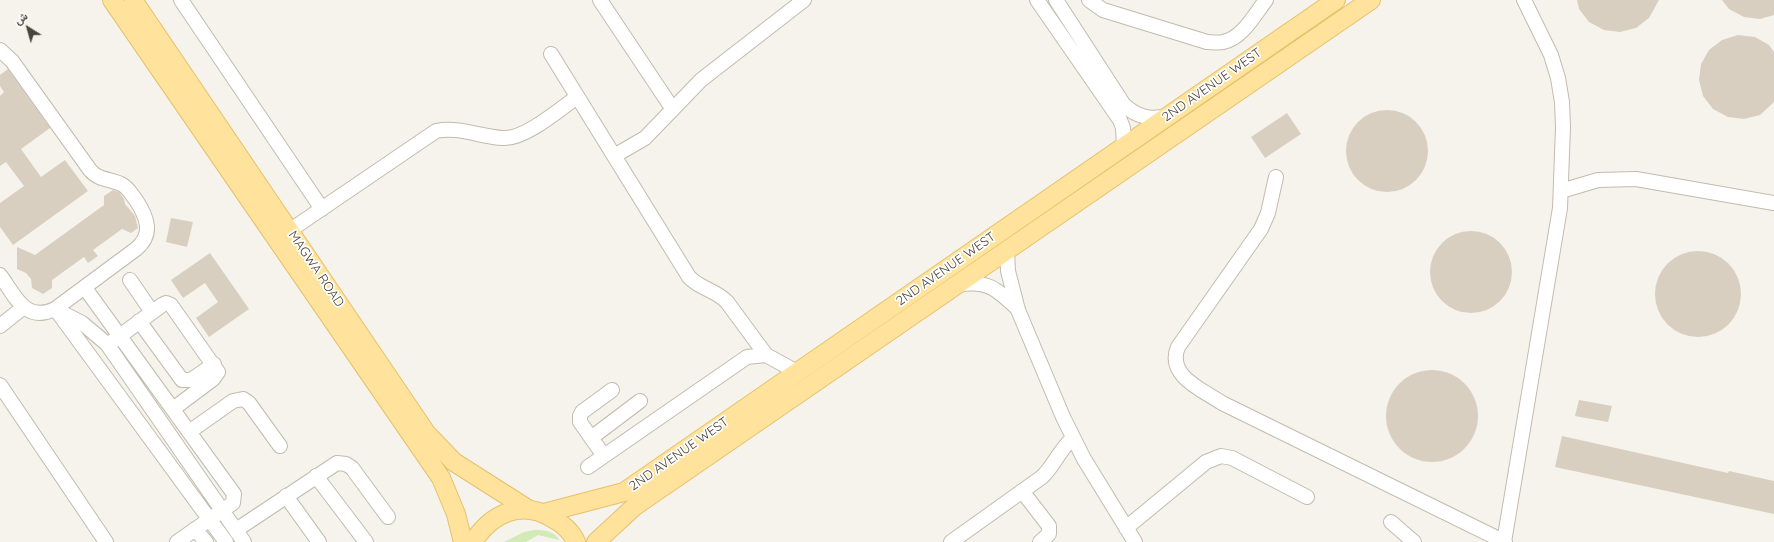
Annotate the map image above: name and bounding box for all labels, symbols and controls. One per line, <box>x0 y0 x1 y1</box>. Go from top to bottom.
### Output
north arrow <box>8 8 48 48</box>
text: ش <box>11 9 30 28</box>
street label: 2ND AVENUE WEST <box>1159 45 1265 125</box>
street label: MAGWA ROAD <box>285 228 347 310</box>
street label: 2ND AVENUE WEST <box>893 229 999 309</box>
street label: 2ND AVENUE WEST <box>626 414 732 494</box>

